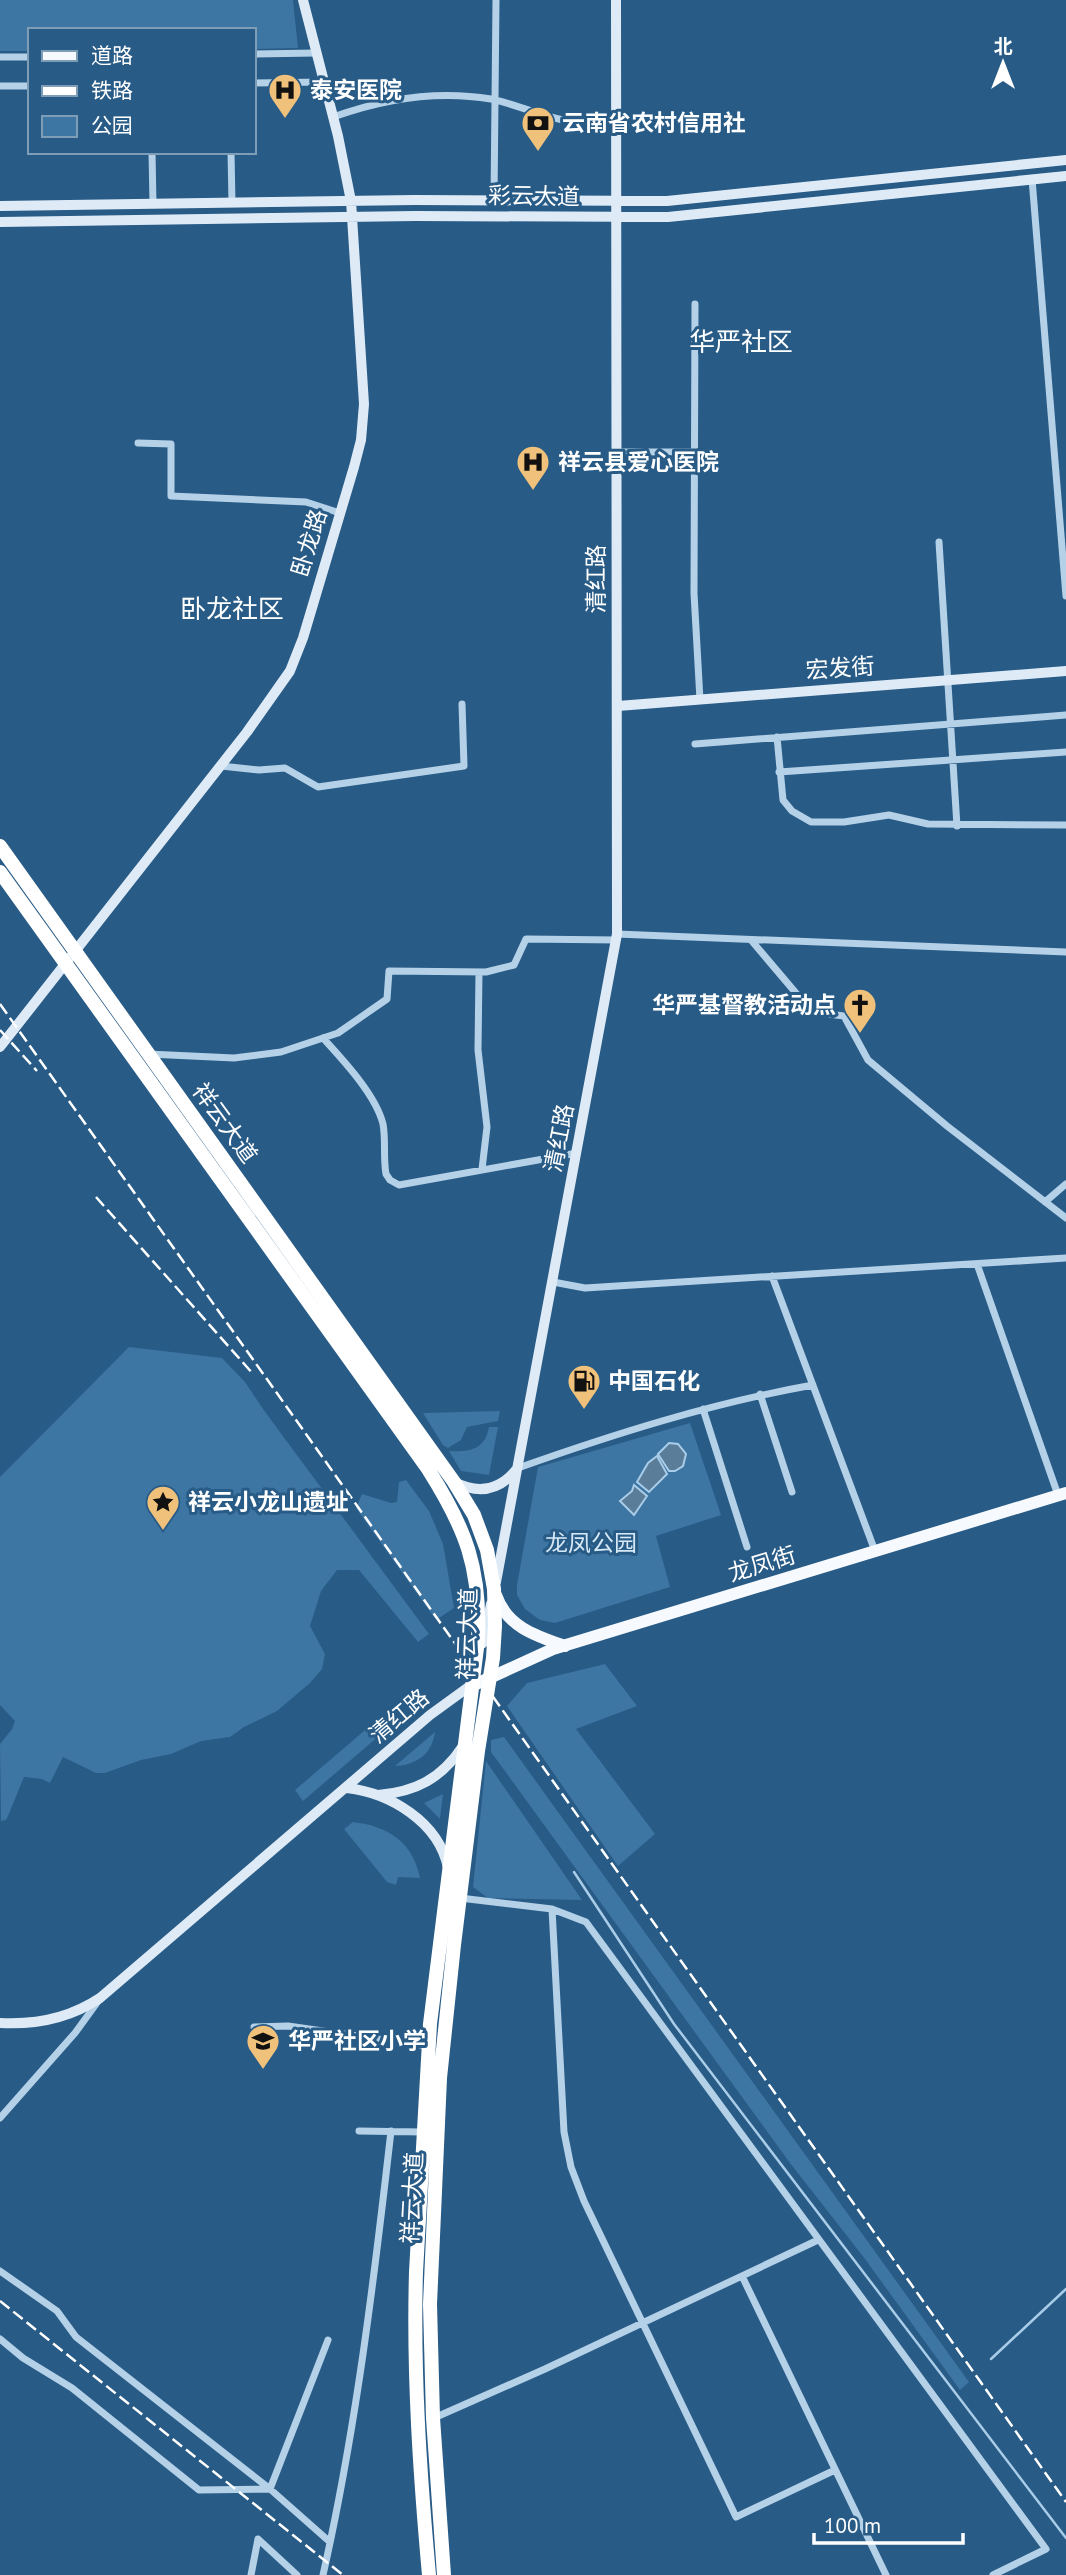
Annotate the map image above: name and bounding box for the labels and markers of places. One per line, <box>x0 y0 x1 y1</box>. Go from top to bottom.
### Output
hospital icon: 泰安医院 <box>266 71 304 120</box>
place label: 泰安医院 <box>310 75 402 104</box>
bank icon: 云南省农村信用社 <box>519 104 557 153</box>
place label: 云南省农村信用社 <box>562 108 746 137</box>
hospital icon: 祥云县爱心医院 <box>514 443 552 492</box>
place label: 祥云县爱心医院 <box>558 447 719 476</box>
church icon: 华严基督教活动点 <box>841 986 879 1035</box>
place label: 华严基督教活动点 <box>652 990 836 1019</box>
fuel station icon: 中国石化 <box>565 1362 603 1411</box>
place label: 中国石化 <box>608 1366 700 1395</box>
place icon: 祥云小龙山遗址 <box>144 1483 182 1532</box>
place label: 祥云小龙山遗址 <box>188 1487 349 1516</box>
school or university icon: 华严社区小学 <box>244 2022 282 2071</box>
place label: 华严社区小学 <box>288 2026 426 2055</box>

